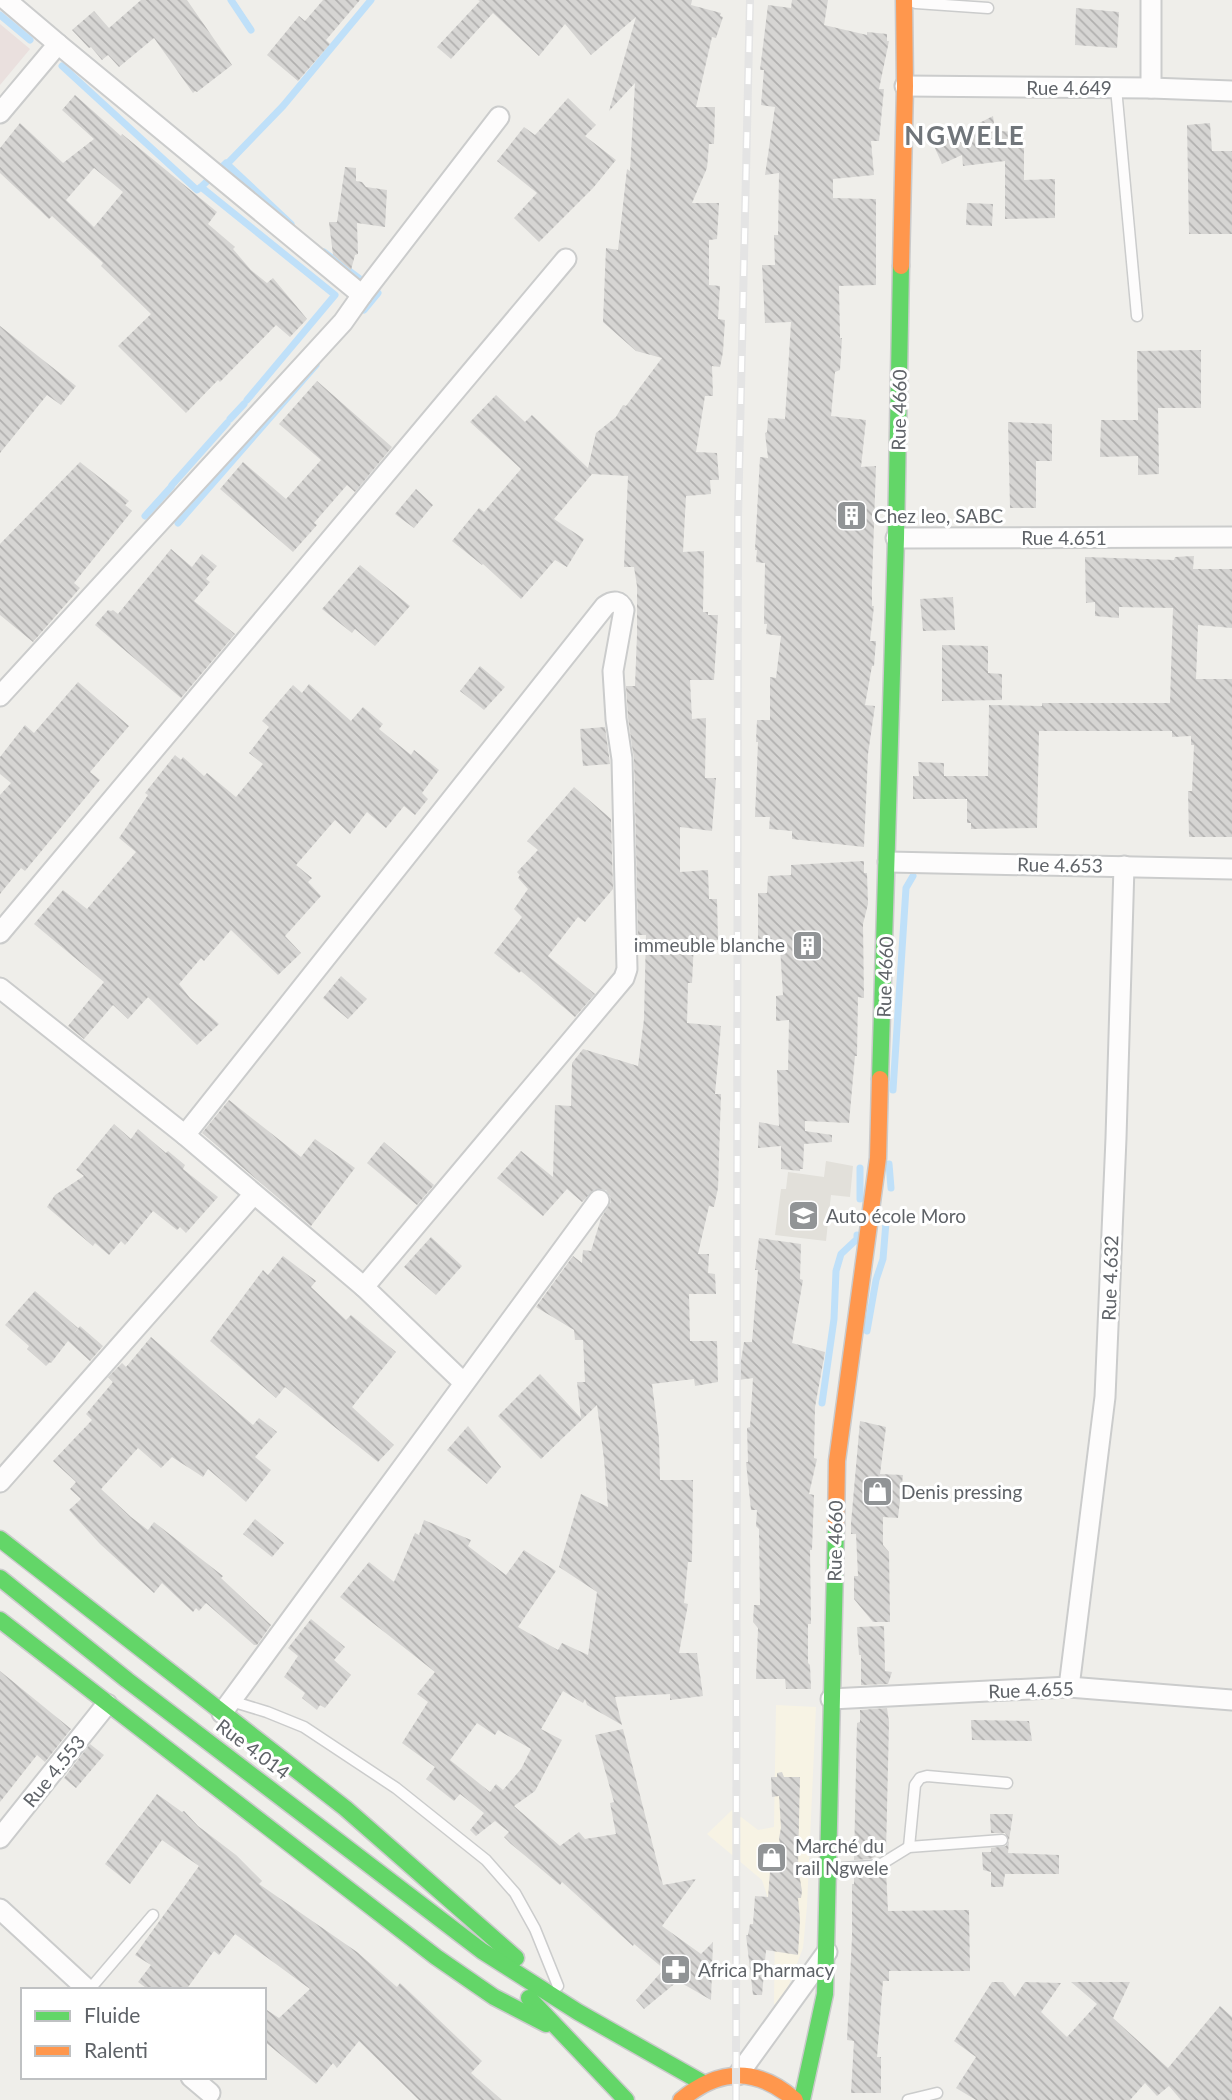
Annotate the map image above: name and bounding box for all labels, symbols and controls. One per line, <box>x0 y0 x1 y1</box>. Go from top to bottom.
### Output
street label: Rue 4.649 <box>1026 76 1112 99</box>
district label: NGWELE <box>904 119 1026 151</box>
street label: Rue 4660 <box>886 369 911 451</box>
building icon: Chez leo, SABC <box>834 499 868 533</box>
place label: Chez leo, SABC <box>874 504 1003 527</box>
street label: Rue 4.651 <box>1021 526 1107 549</box>
street label: Rue 4.653 <box>1017 852 1103 877</box>
building icon: immeuble blanche <box>791 928 825 962</box>
place label: immeuble blanche <box>634 933 785 956</box>
street label: Rue 4660 <box>872 936 897 1018</box>
school or university icon: Auto école Moro <box>786 1199 820 1233</box>
place label: Auto école Moro <box>826 1204 966 1227</box>
street label: Rue 4.632 <box>1097 1235 1122 1321</box>
shop icon: Denis pressing <box>861 1475 895 1509</box>
place label: Denis pressing <box>901 1480 1022 1503</box>
street label: Rue 4660 <box>822 1500 847 1582</box>
street label: Rue 4.655 <box>988 1677 1074 1702</box>
street label: Rue 4.014 <box>212 1714 294 1784</box>
street label: Rue 4.553 <box>18 1730 89 1811</box>
place label: Marché du rail Ngwele <box>795 1834 889 1879</box>
shop icon: Marché du rail Ngwele <box>755 1840 789 1874</box>
pharmacy icon: Africa Pharmacy <box>658 1953 692 1987</box>
place label: Africa Pharmacy <box>698 1958 834 1981</box>
legend <box>21 1988 266 2079</box>
text: Fluide <box>84 2002 140 2027</box>
text: Ralenti <box>84 2037 148 2062</box>

